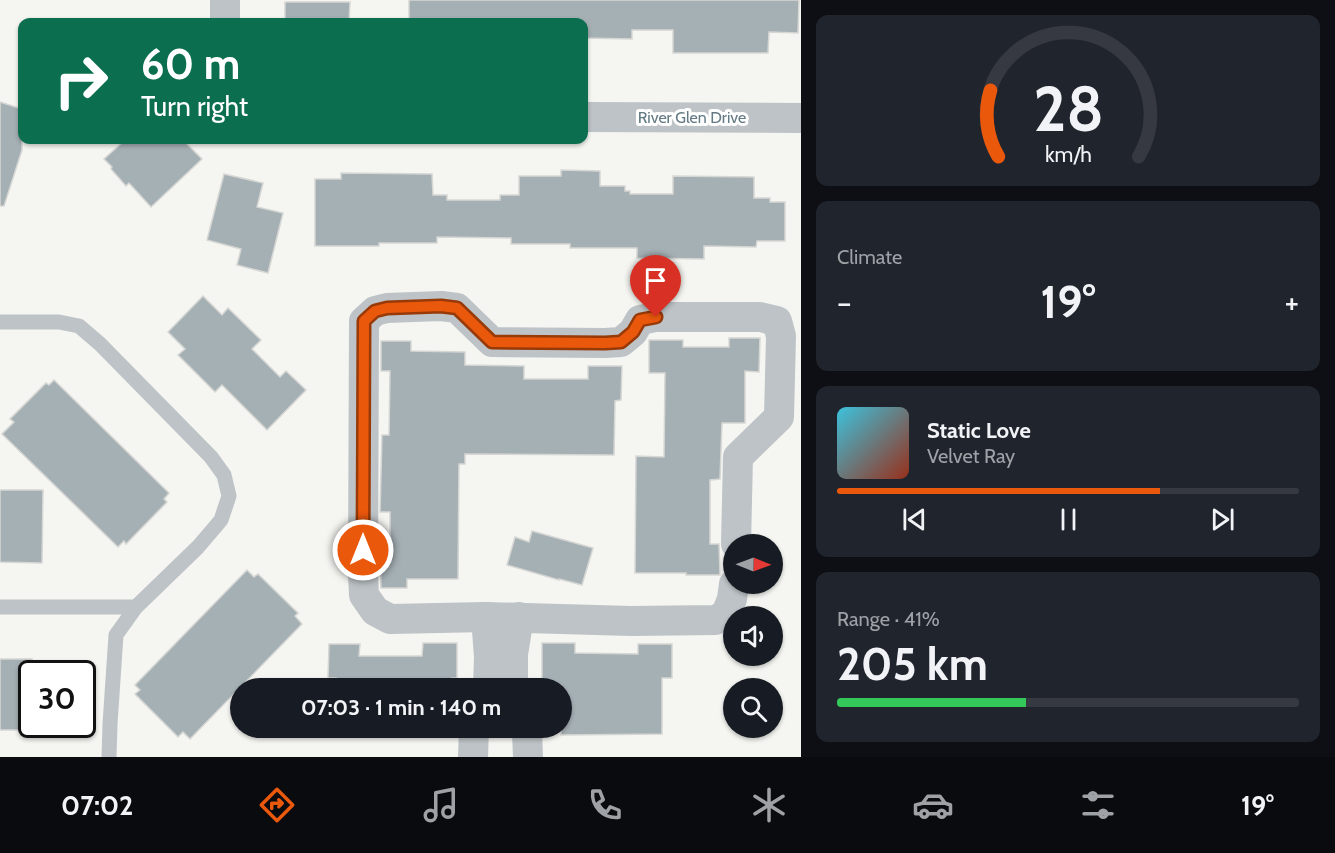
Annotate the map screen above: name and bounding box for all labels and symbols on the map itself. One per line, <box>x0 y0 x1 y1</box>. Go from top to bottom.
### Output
street label: River Glen Drive <box>638 108 746 127</box>
pin <box>630 255 681 317</box>
position arrow <box>331 518 395 582</box>
north arrow <box>723 534 783 594</box>
speed limit sign: 30 <box>18 660 96 738</box>

